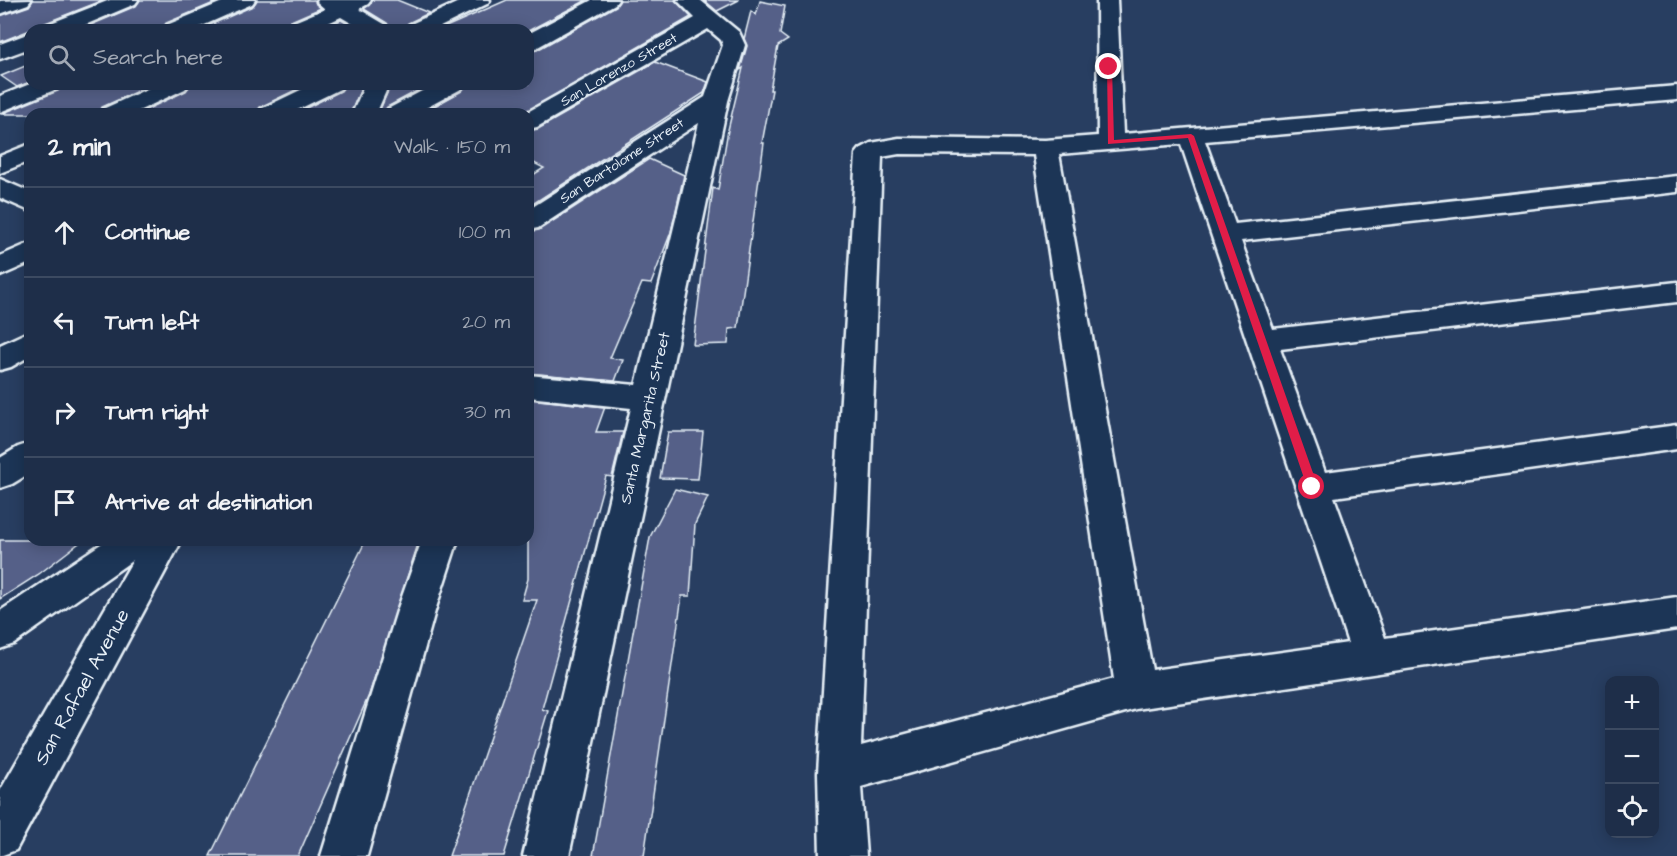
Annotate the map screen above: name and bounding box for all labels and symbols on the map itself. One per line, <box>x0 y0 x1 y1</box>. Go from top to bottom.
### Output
street label: San Lorenzo Street <box>557 28 682 112</box>
route end <box>1095 53 1121 79</box>
street label: San Bartolome Street <box>556 113 688 209</box>
street label: Santa Margarita Street <box>615 329 677 506</box>
route start <box>1298 473 1324 499</box>
street label: San Rafael Avenue <box>27 604 137 770</box>

